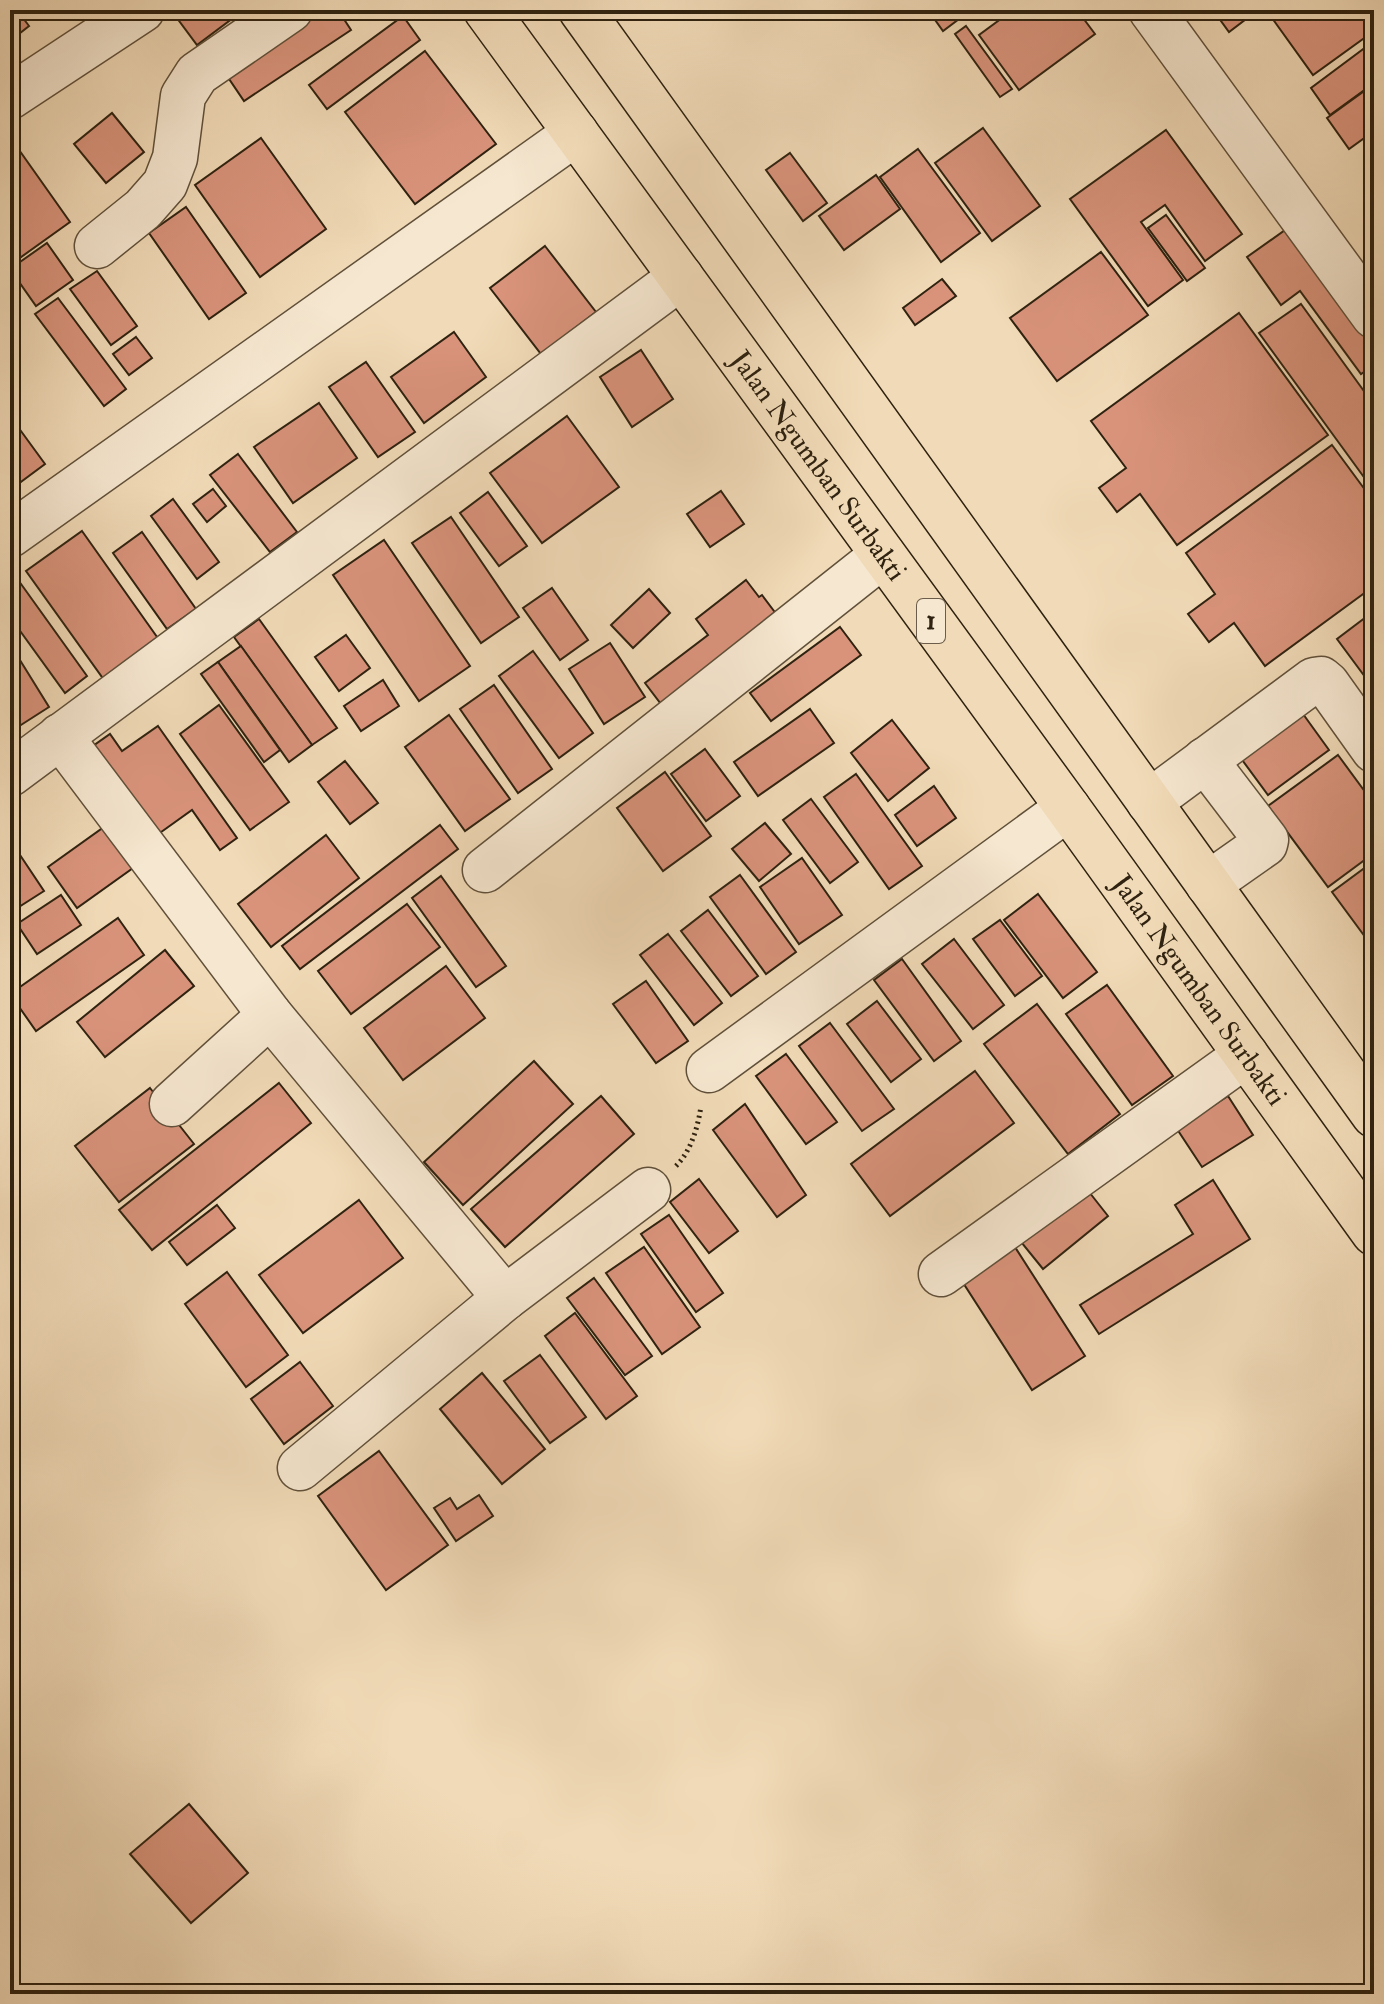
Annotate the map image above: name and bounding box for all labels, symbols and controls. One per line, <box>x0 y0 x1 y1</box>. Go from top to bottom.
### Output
street label: Jalan Ngumban Surbakti <box>722 343 914 588</box>
road number: 1 <box>917 599 945 643</box>
street label: Jalan Ngumban Surbakti <box>1103 867 1294 1113</box>

